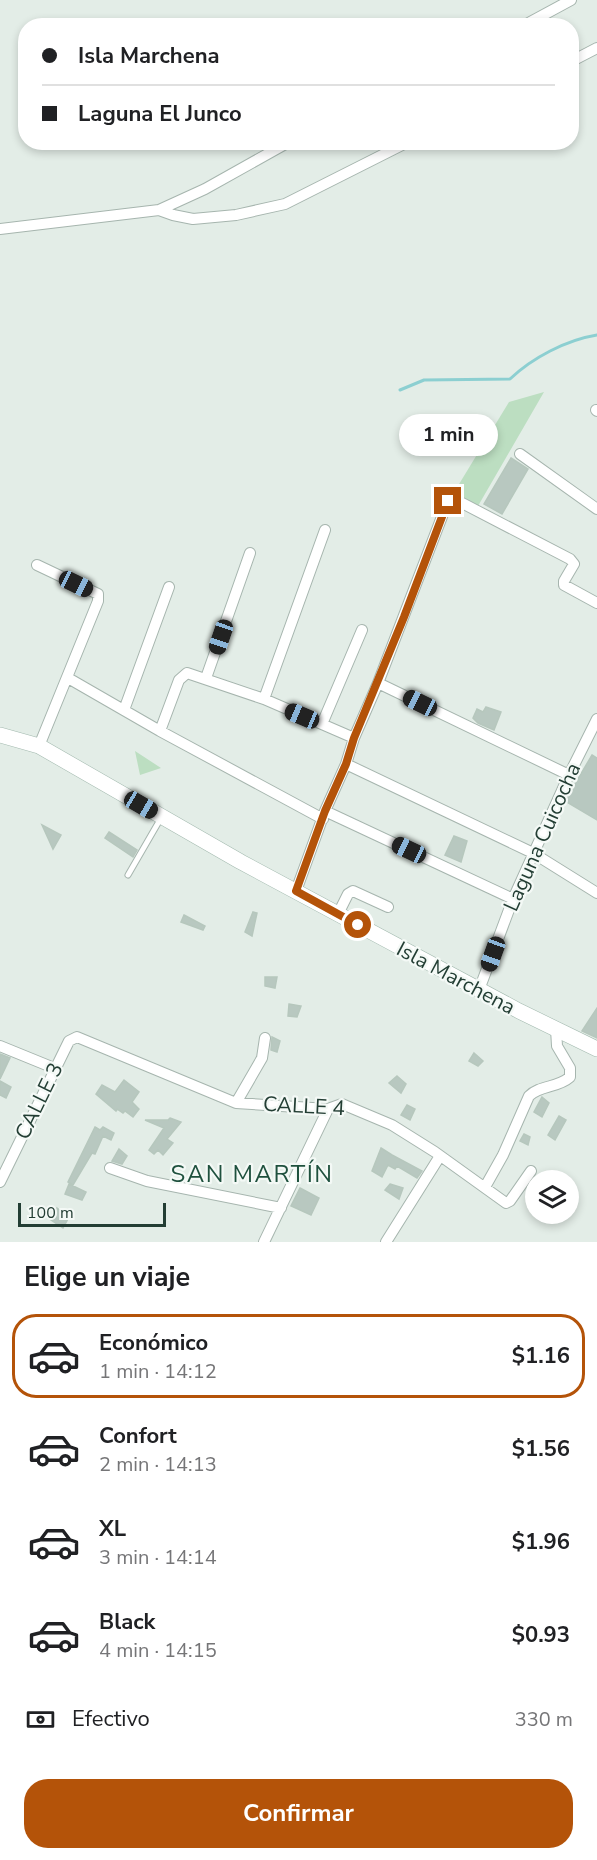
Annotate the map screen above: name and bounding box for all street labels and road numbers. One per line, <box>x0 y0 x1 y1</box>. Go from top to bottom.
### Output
street label: Laguna Cuicocha <box>497 758 587 916</box>
street label: Isla Marchena <box>392 935 520 1021</box>
street label: CALLE 3 <box>8 1058 70 1144</box>
street label: CALLE 4 <box>262 1090 346 1122</box>

